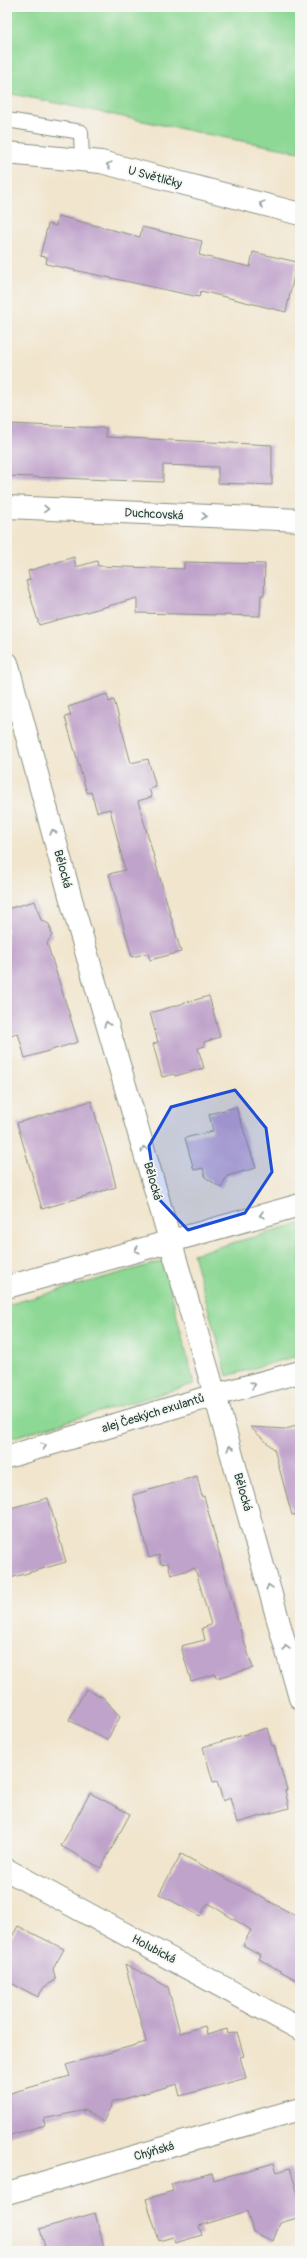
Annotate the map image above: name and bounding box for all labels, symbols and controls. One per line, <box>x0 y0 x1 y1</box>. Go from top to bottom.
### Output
one-way arrow <box>106 161 113 169</box>
street label: U Světličky <box>126 163 184 192</box>
one-way arrow <box>259 201 265 209</box>
one-way arrow <box>43 504 49 513</box>
street label: Duchcovská <box>124 505 184 524</box>
one-way arrow <box>201 512 207 520</box>
one-way arrow <box>49 828 57 835</box>
street label: Bělocká <box>50 848 75 890</box>
one-way arrow <box>103 1021 112 1028</box>
one-way arrow <box>140 1146 149 1153</box>
street label: Bělocká <box>140 1160 165 1202</box>
one-way arrow <box>259 1211 266 1219</box>
one-way arrow <box>134 1245 141 1254</box>
one-way arrow <box>249 1381 256 1390</box>
street label: alej Českých exulantů <box>100 1390 206 1436</box>
one-way arrow <box>41 1442 48 1451</box>
one-way arrow <box>226 1445 235 1452</box>
street label: Bělocká <box>230 1471 255 1513</box>
one-way arrow <box>265 1583 274 1590</box>
one-way arrow <box>282 1644 291 1651</box>
street label: Holubická <box>129 1932 179 1967</box>
street label: Chýňská <box>132 2139 176 2164</box>

